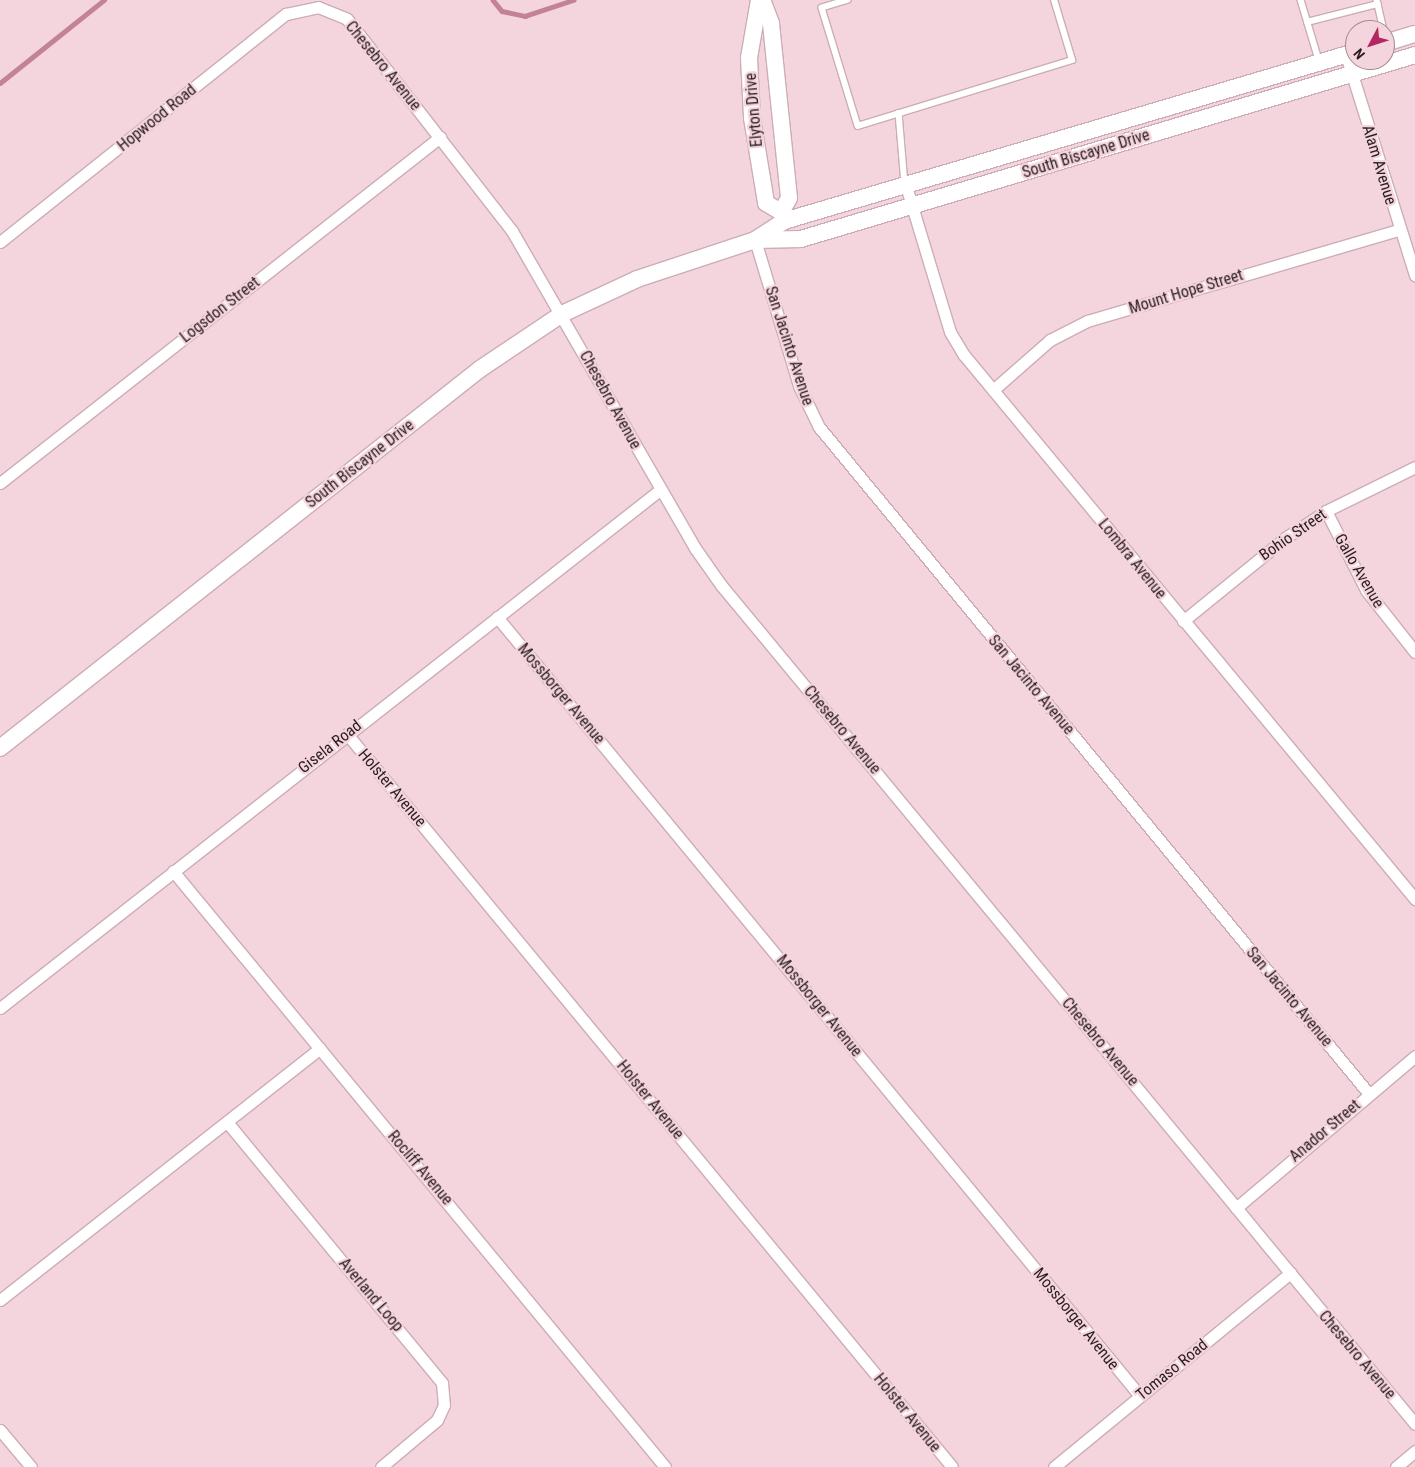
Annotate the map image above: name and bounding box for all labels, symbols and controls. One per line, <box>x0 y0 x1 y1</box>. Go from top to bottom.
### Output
street label: Chesebro Avenue <box>341 17 425 115</box>
north arrow <box>1345 20 1395 70</box>
text: N <box>1350 46 1368 62</box>
street label: Elyton Drive <box>741 72 767 148</box>
street label: Hopwood Road <box>114 80 200 156</box>
street label: Alam Avenue <box>1358 123 1400 207</box>
street label: South Biscayne Drive <box>1020 125 1152 183</box>
street label: Mount Hope Street <box>1127 265 1245 319</box>
street label: Logsdon Street <box>176 273 264 347</box>
street label: San Jacinto Avenue <box>761 284 817 408</box>
street label: Chesebro Avenue <box>575 347 645 453</box>
street label: South Biscayne Drive <box>302 416 418 512</box>
street label: Bohio Street <box>1256 505 1330 565</box>
street label: Lombra Avenue <box>1094 515 1170 603</box>
street label: Gallo Avenue <box>1330 531 1388 611</box>
street label: San Jacinto Avenue <box>984 631 1078 739</box>
street label: Mossborger Avenue <box>513 640 609 748</box>
street label: Chesebro Avenue <box>799 682 885 778</box>
street label: Gisela Road <box>295 716 365 778</box>
street label: Holster Avenue <box>354 745 430 831</box>
street label: San Jacinto Avenue <box>1242 943 1336 1051</box>
street label: Mossborger Avenue <box>772 951 866 1061</box>
street label: Chesebro Avenue <box>1057 994 1143 1090</box>
street label: Holster Avenue <box>612 1057 688 1143</box>
street label: Anador Street <box>1286 1096 1364 1166</box>
street label: Rocliff Avenue <box>383 1127 457 1209</box>
street label: Averland Loop <box>335 1254 407 1336</box>
street label: Mossborger Avenue <box>1029 1264 1123 1374</box>
street label: Chesebro Avenue <box>1314 1307 1400 1403</box>
street label: Tomaso Road <box>1132 1335 1212 1405</box>
street label: Holster Avenue <box>869 1370 945 1456</box>

